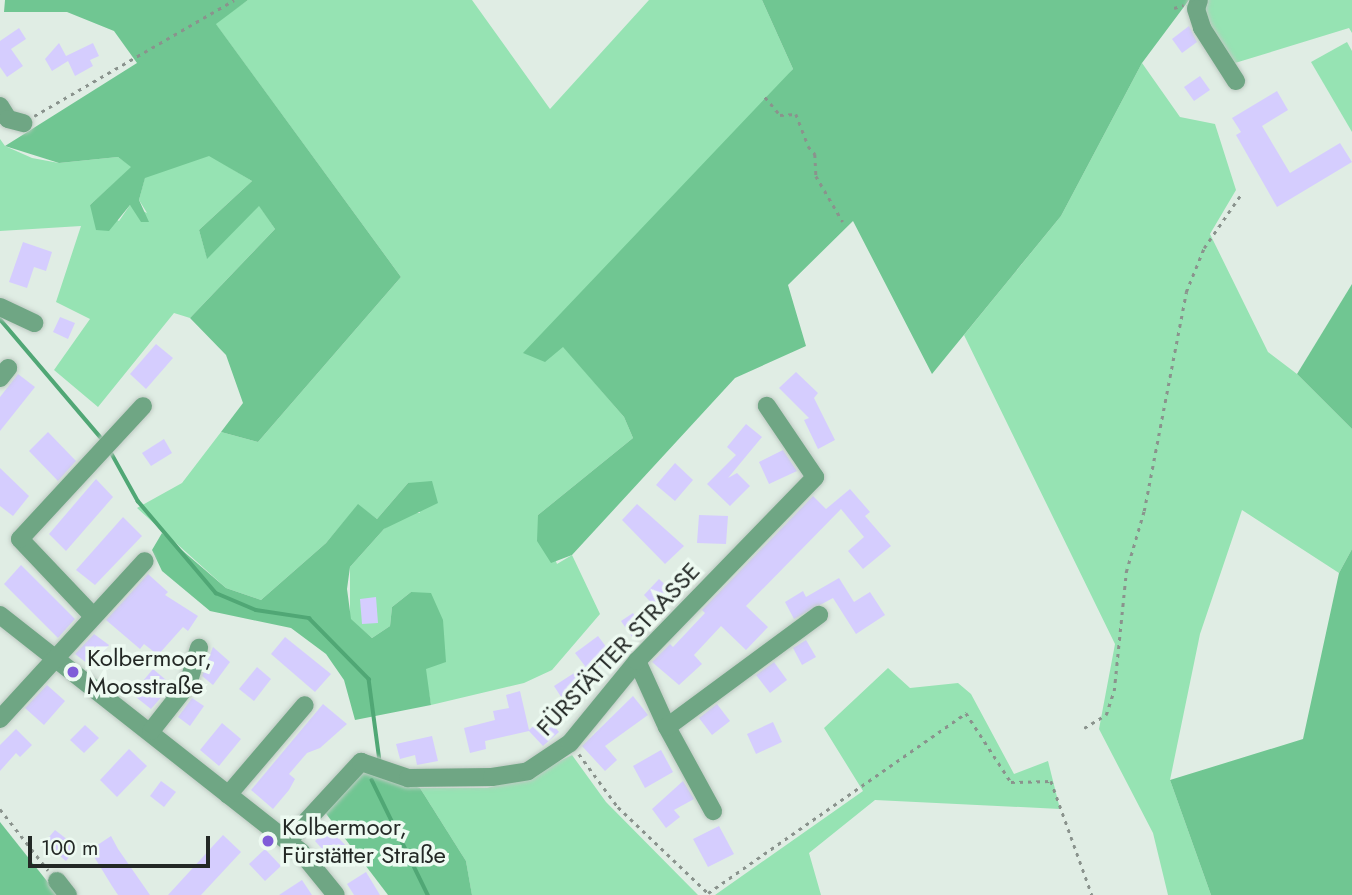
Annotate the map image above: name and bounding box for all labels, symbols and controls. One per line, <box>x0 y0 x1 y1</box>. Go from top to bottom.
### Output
street label: FÜRSTÄTTER STRASSE <box>530 556 706 742</box>
place label: Kolbermoor, Moosstraße <box>87 644 212 700</box>
marker: Kolbermoor, Moosstraße <box>65 664 81 680</box>
place label: Kolbermoor, Fürstätter Straße <box>282 813 446 869</box>
scale bar <box>32 822 214 866</box>
text: 100 m <box>41 833 98 863</box>
marker: Kolbermoor, Fürstätter Straße <box>260 833 276 849</box>

